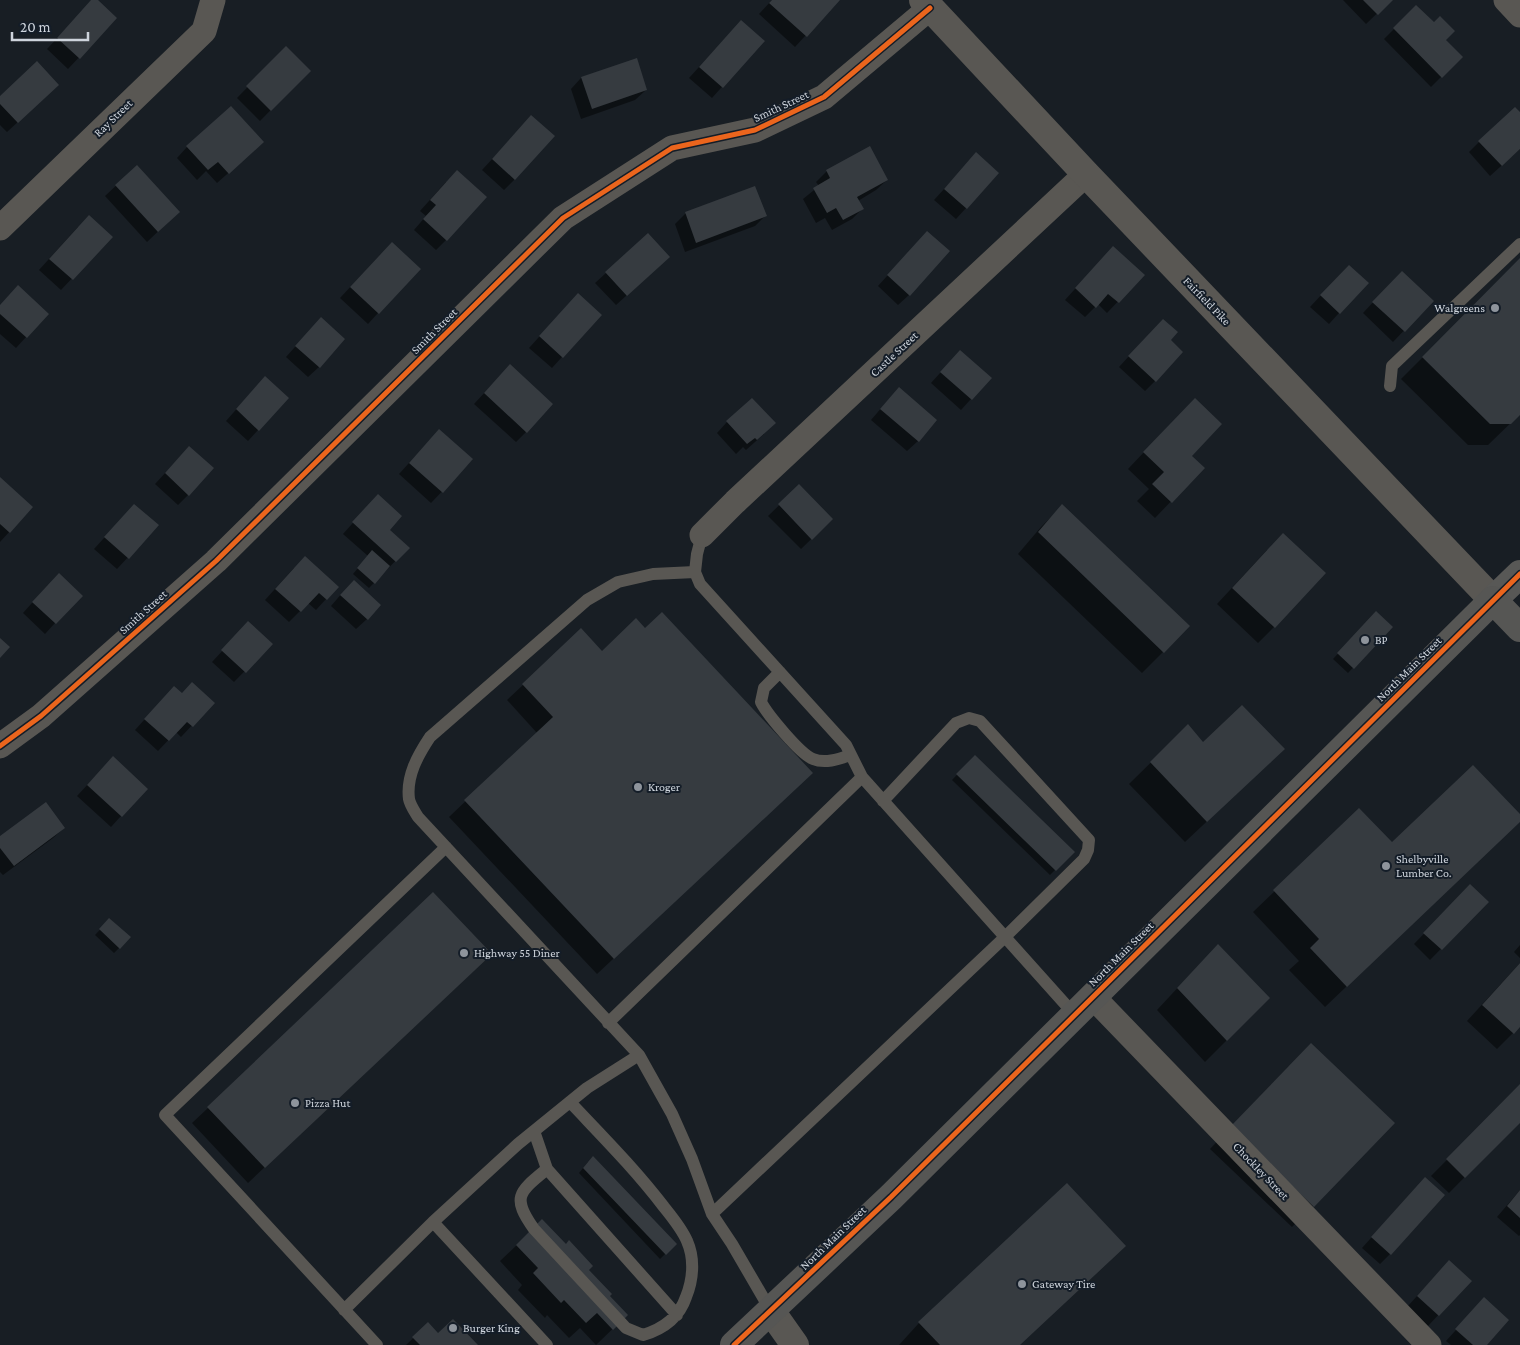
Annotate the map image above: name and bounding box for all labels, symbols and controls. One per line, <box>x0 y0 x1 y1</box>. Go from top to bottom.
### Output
scale bar <box>12 10 89 42</box>
text: 20 m <box>20 19 51 35</box>
street label: Smith Street <box>751 87 812 125</box>
street label: Ray Street <box>91 96 136 140</box>
street label: Fairfield Pike <box>1180 274 1234 328</box>
place label: Walgreens <box>1434 301 1485 315</box>
marker: Walgreens <box>1489 302 1501 314</box>
street label: Smith Street <box>408 304 461 357</box>
street label: Castle Street <box>867 328 921 380</box>
street label: Smith Street <box>116 586 170 637</box>
street label: North Main Street <box>1374 633 1445 704</box>
place label: BP <box>1375 633 1388 647</box>
marker: BP <box>1359 634 1371 646</box>
place label: Kroger <box>648 780 681 794</box>
marker: Kroger <box>632 781 644 793</box>
place label: Shelbyville Lumber Co. <box>1396 852 1452 880</box>
marker: Shelbyville Lumber Co. <box>1380 860 1392 872</box>
street label: North Main Street <box>1086 918 1157 989</box>
place label: Highway 55 Diner <box>474 946 561 960</box>
marker: Highway 55 Diner <box>458 947 470 959</box>
place label: Pizza Hut <box>305 1096 351 1110</box>
marker: Pizza Hut <box>289 1097 301 1109</box>
street label: Chockley Street <box>1230 1139 1293 1203</box>
street label: North Main Street <box>797 1202 870 1273</box>
place label: Gateway Tire <box>1032 1277 1095 1291</box>
marker: Gateway Tire <box>1016 1278 1028 1290</box>
place label: Burger King <box>463 1321 520 1335</box>
marker: Burger King <box>447 1322 459 1334</box>

